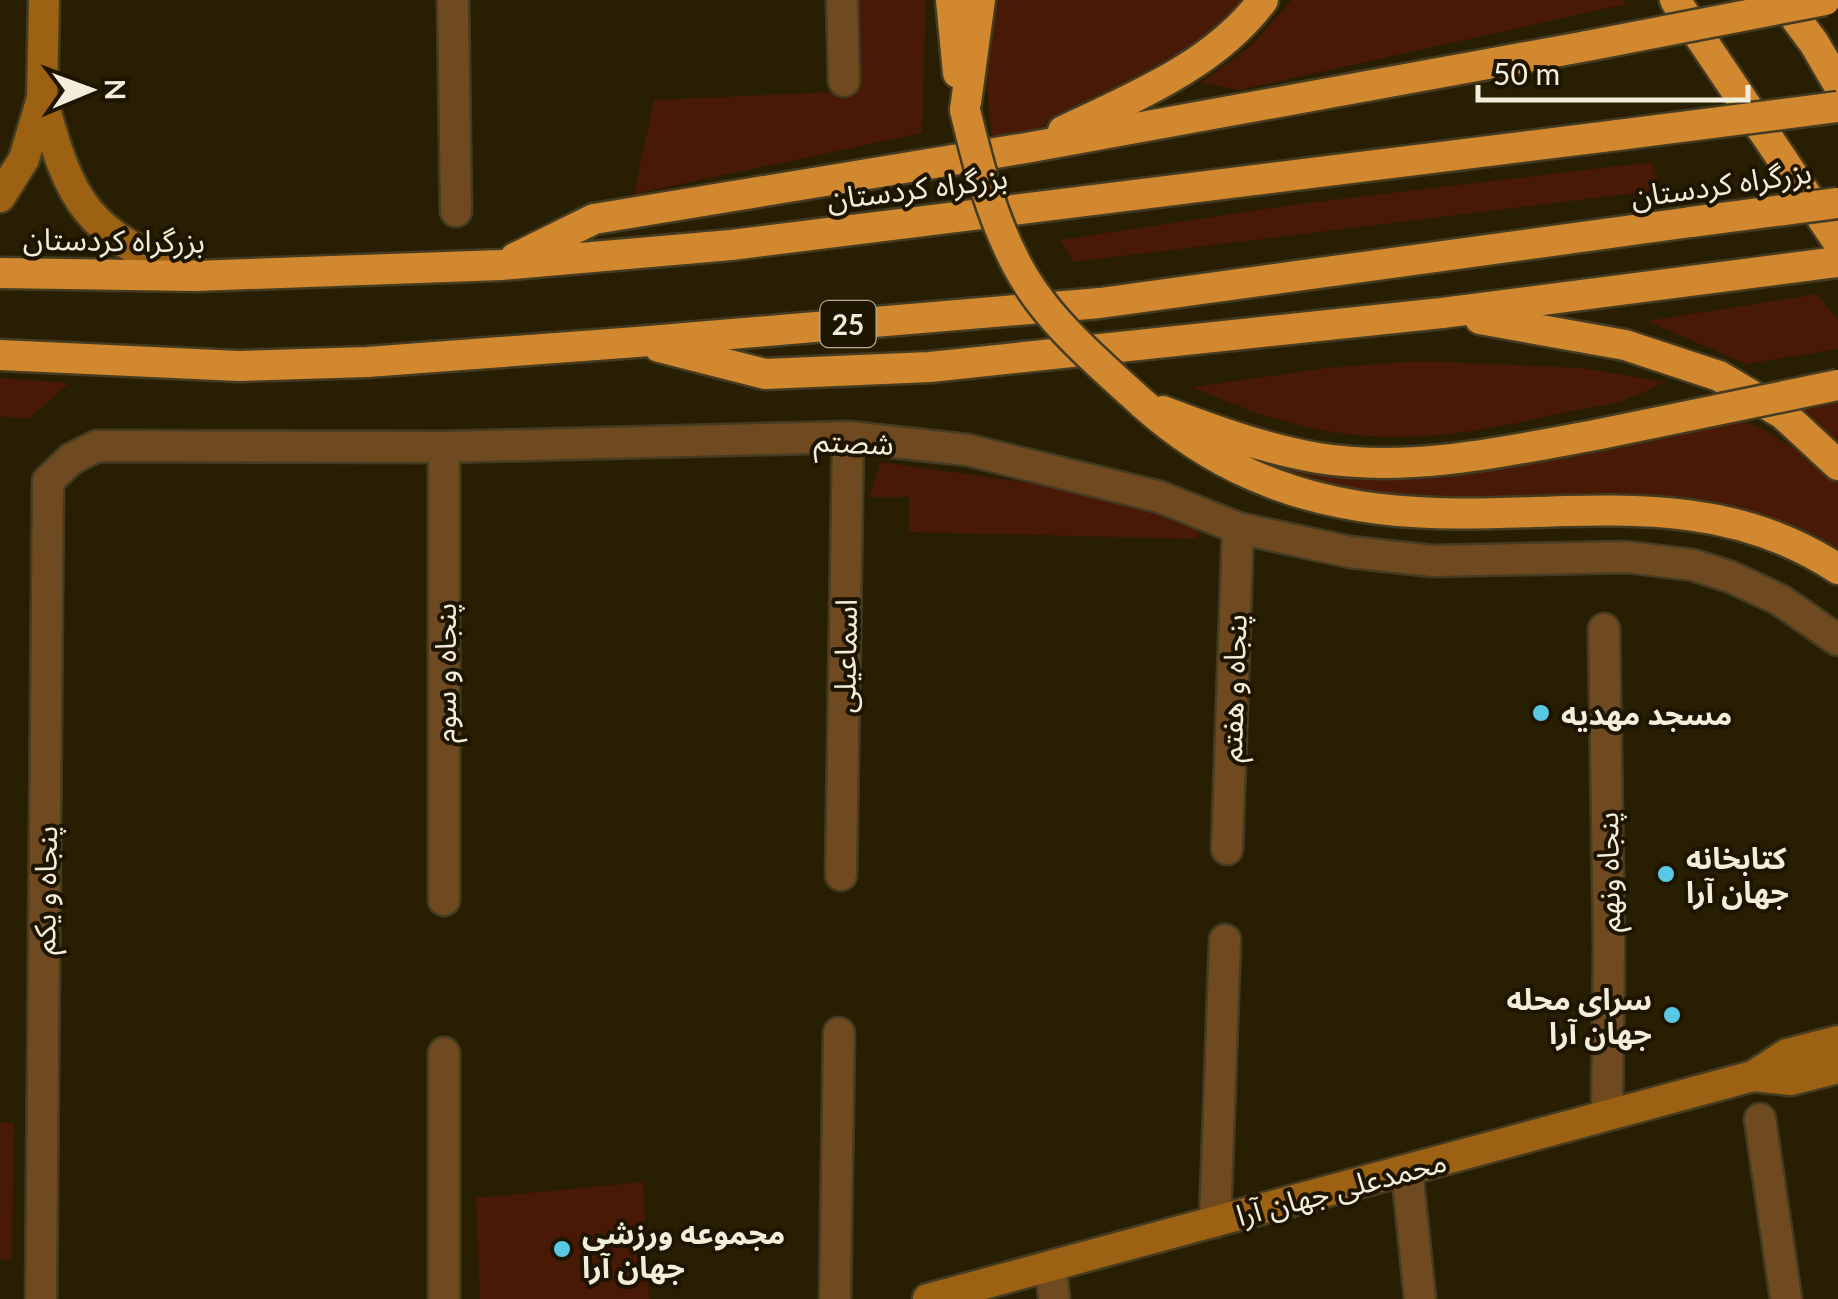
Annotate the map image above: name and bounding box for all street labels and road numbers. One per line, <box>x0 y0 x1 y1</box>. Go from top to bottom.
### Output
street label: بزرگراه کردستان <box>1628 153 1814 214</box>
street label: بزرگراه کردستان <box>825 158 1010 217</box>
street label: بزرگراه کردستان <box>23 219 205 260</box>
road number: 25 <box>820 301 876 347</box>
street label: شصتم <box>813 421 895 468</box>
street label: اسماعیلی <box>825 599 864 713</box>
street label: پنجاه و سوم <box>426 603 468 743</box>
street label: پنجاه و هفتم <box>1211 613 1260 763</box>
street label: پنجاه ونهم <box>1588 811 1633 933</box>
street label: پنجاه و یکم <box>25 825 70 955</box>
street label: محمدعلی جهان آرا <box>1232 1142 1450 1233</box>

